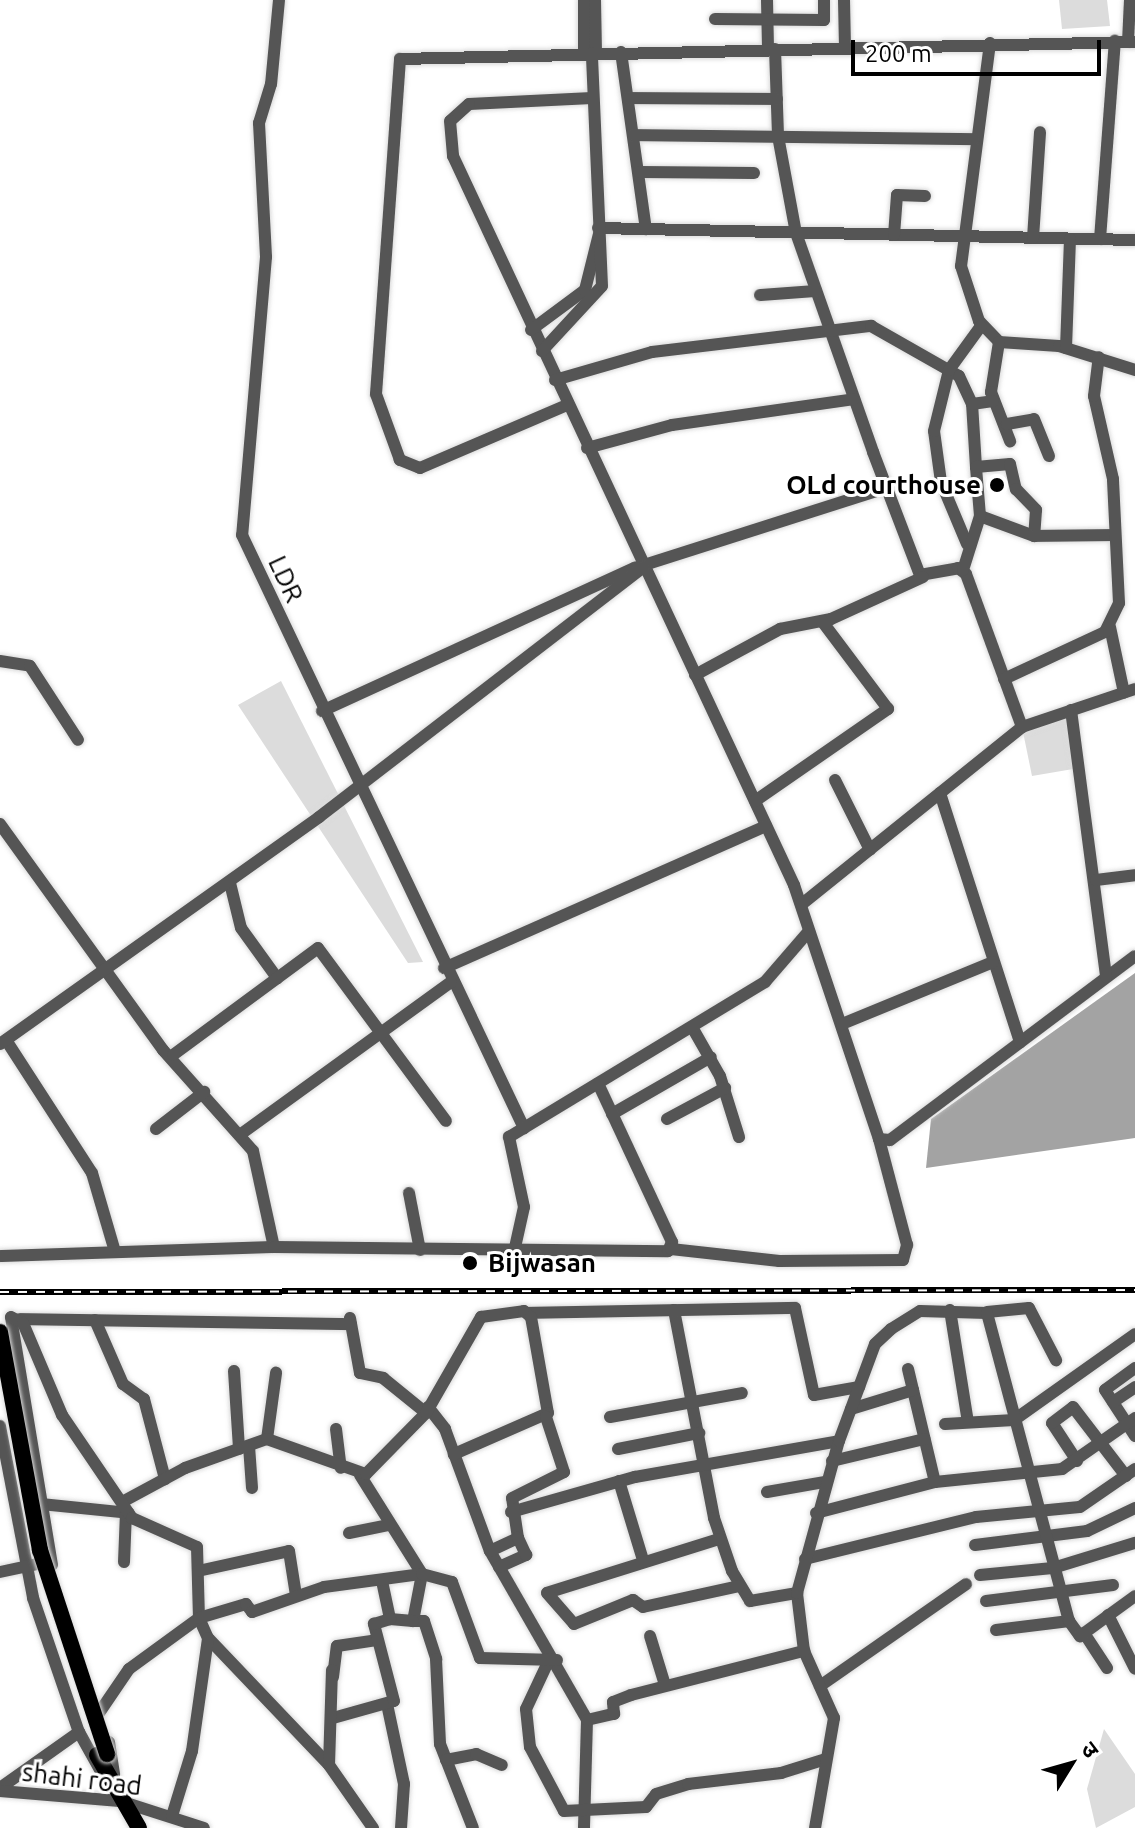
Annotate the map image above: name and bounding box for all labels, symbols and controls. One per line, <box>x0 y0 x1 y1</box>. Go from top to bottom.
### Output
scale bar <box>855 24 1105 74</box>
text: 200 m <box>865 40 932 67</box>
place label: OLd courthouse <box>786 469 981 501</box>
marker: OLd courthouse <box>988 476 1006 494</box>
street label: LDR <box>262 551 310 607</box>
place label: Bijwasan <box>488 1247 596 1279</box>
marker: Bijwasan <box>459 1252 481 1274</box>
north arrow <box>1031 1724 1111 1804</box>
text: उ <box>1077 1737 1104 1762</box>
street label: shahi road <box>20 1756 144 1802</box>

